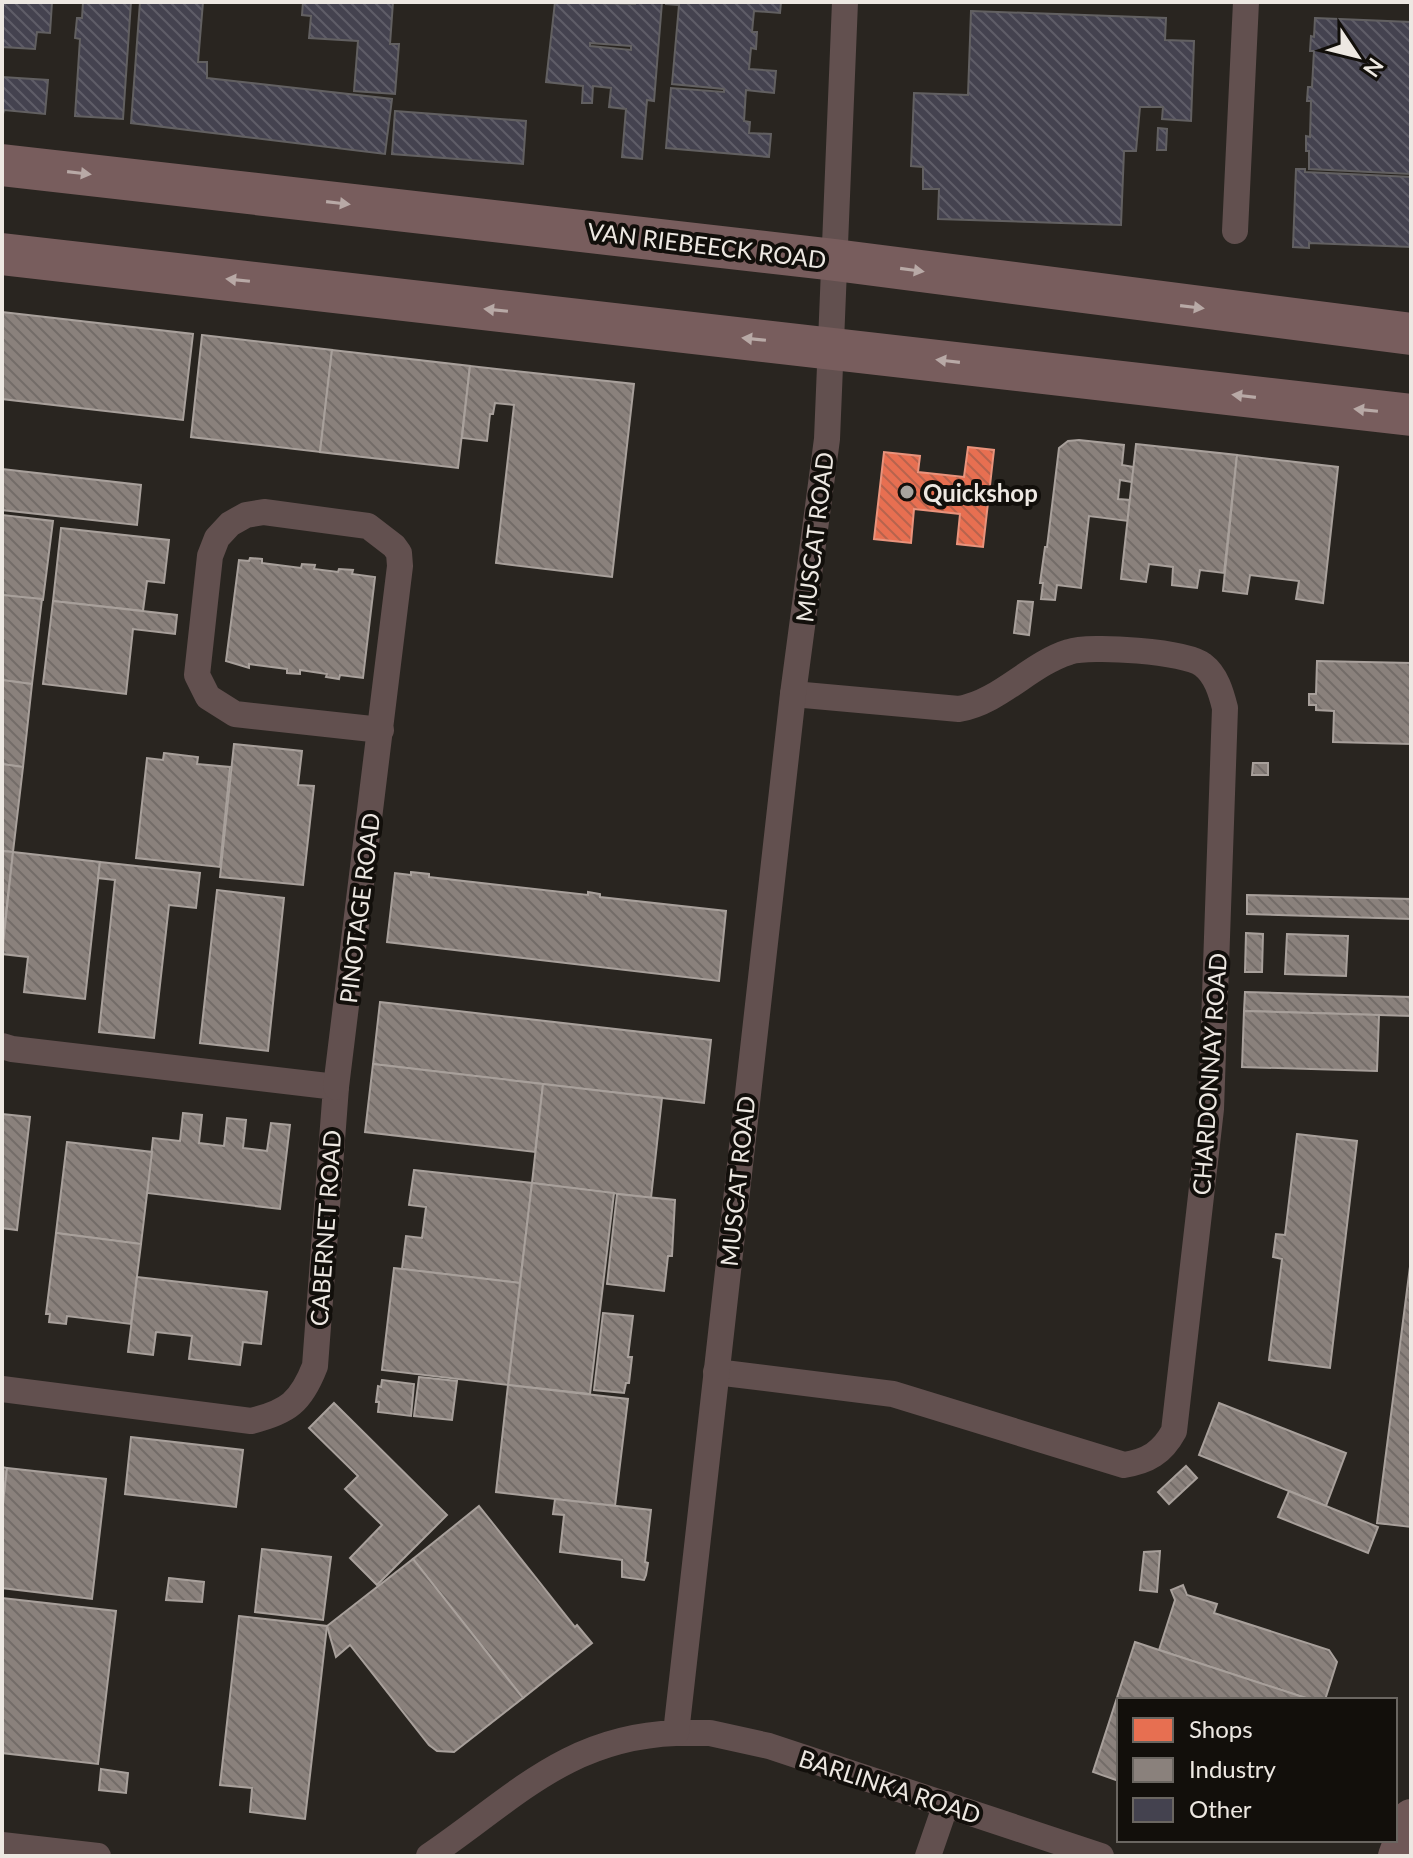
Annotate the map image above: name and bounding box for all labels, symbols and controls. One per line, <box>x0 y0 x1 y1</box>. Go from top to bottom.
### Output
north arrow <box>1317 16 1397 96</box>
text: N <box>1358 53 1390 82</box>
one-way arrow <box>67 167 92 180</box>
one-way arrow <box>326 197 351 210</box>
street label: VAN RIEBEECK ROAD <box>586 216 828 274</box>
one-way arrow <box>900 264 925 277</box>
one-way arrow <box>225 274 250 287</box>
one-way arrow <box>1180 301 1205 314</box>
one-way arrow <box>483 303 508 316</box>
one-way arrow <box>742 333 767 346</box>
one-way arrow <box>935 355 960 368</box>
one-way arrow <box>1231 390 1256 403</box>
one-way arrow <box>1353 404 1378 417</box>
street label: MUSCAT ROAD <box>789 450 839 624</box>
place label: Quickshop <box>923 478 1038 507</box>
marker: Quickshop <box>898 483 916 501</box>
street label: PINOTAGE ROAD <box>333 811 385 1005</box>
street label: CHARDONNAY ROAD <box>1186 952 1232 1196</box>
street label: MUSCAT ROAD <box>714 1094 760 1268</box>
street label: CABERNET ROAD <box>304 1129 346 1327</box>
legend <box>1117 1698 1397 1842</box>
text: Shops <box>1189 1714 1253 1743</box>
street label: BARLINKA ROAD <box>795 1743 985 1829</box>
text: Industry <box>1189 1754 1276 1783</box>
text: Other <box>1189 1794 1252 1823</box>

